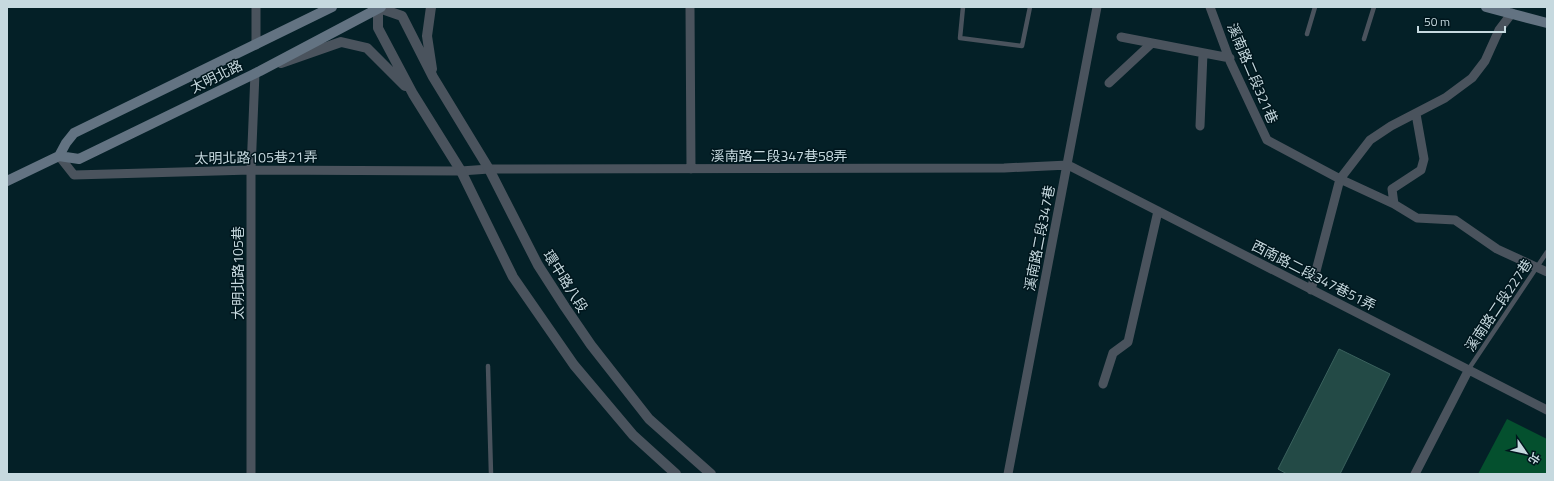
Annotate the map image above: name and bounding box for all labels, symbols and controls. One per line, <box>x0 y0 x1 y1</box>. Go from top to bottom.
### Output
scale bar <box>1418 8 1505 34</box>
text: 50 m <box>1424 12 1450 31</box>
street label: 溪南路二段321巷 <box>1222 19 1284 127</box>
street label: 太明北路 <box>186 54 246 98</box>
street label: 太明北路105巷21弄 <box>194 145 318 169</box>
street label: 溪南路二段347巷58弄 <box>710 145 848 166</box>
street label: 溪南路二段347巷 <box>1018 183 1060 293</box>
street label: 太明北路105巷 <box>227 226 248 320</box>
street label: 西南路二段347巷51弄 <box>1248 234 1380 316</box>
street label: 環中路八段 <box>539 246 593 316</box>
street label: 溪南路二段227巷 <box>1459 255 1537 355</box>
north arrow <box>1506 433 1546 473</box>
text: 北 <box>1525 450 1544 468</box>

